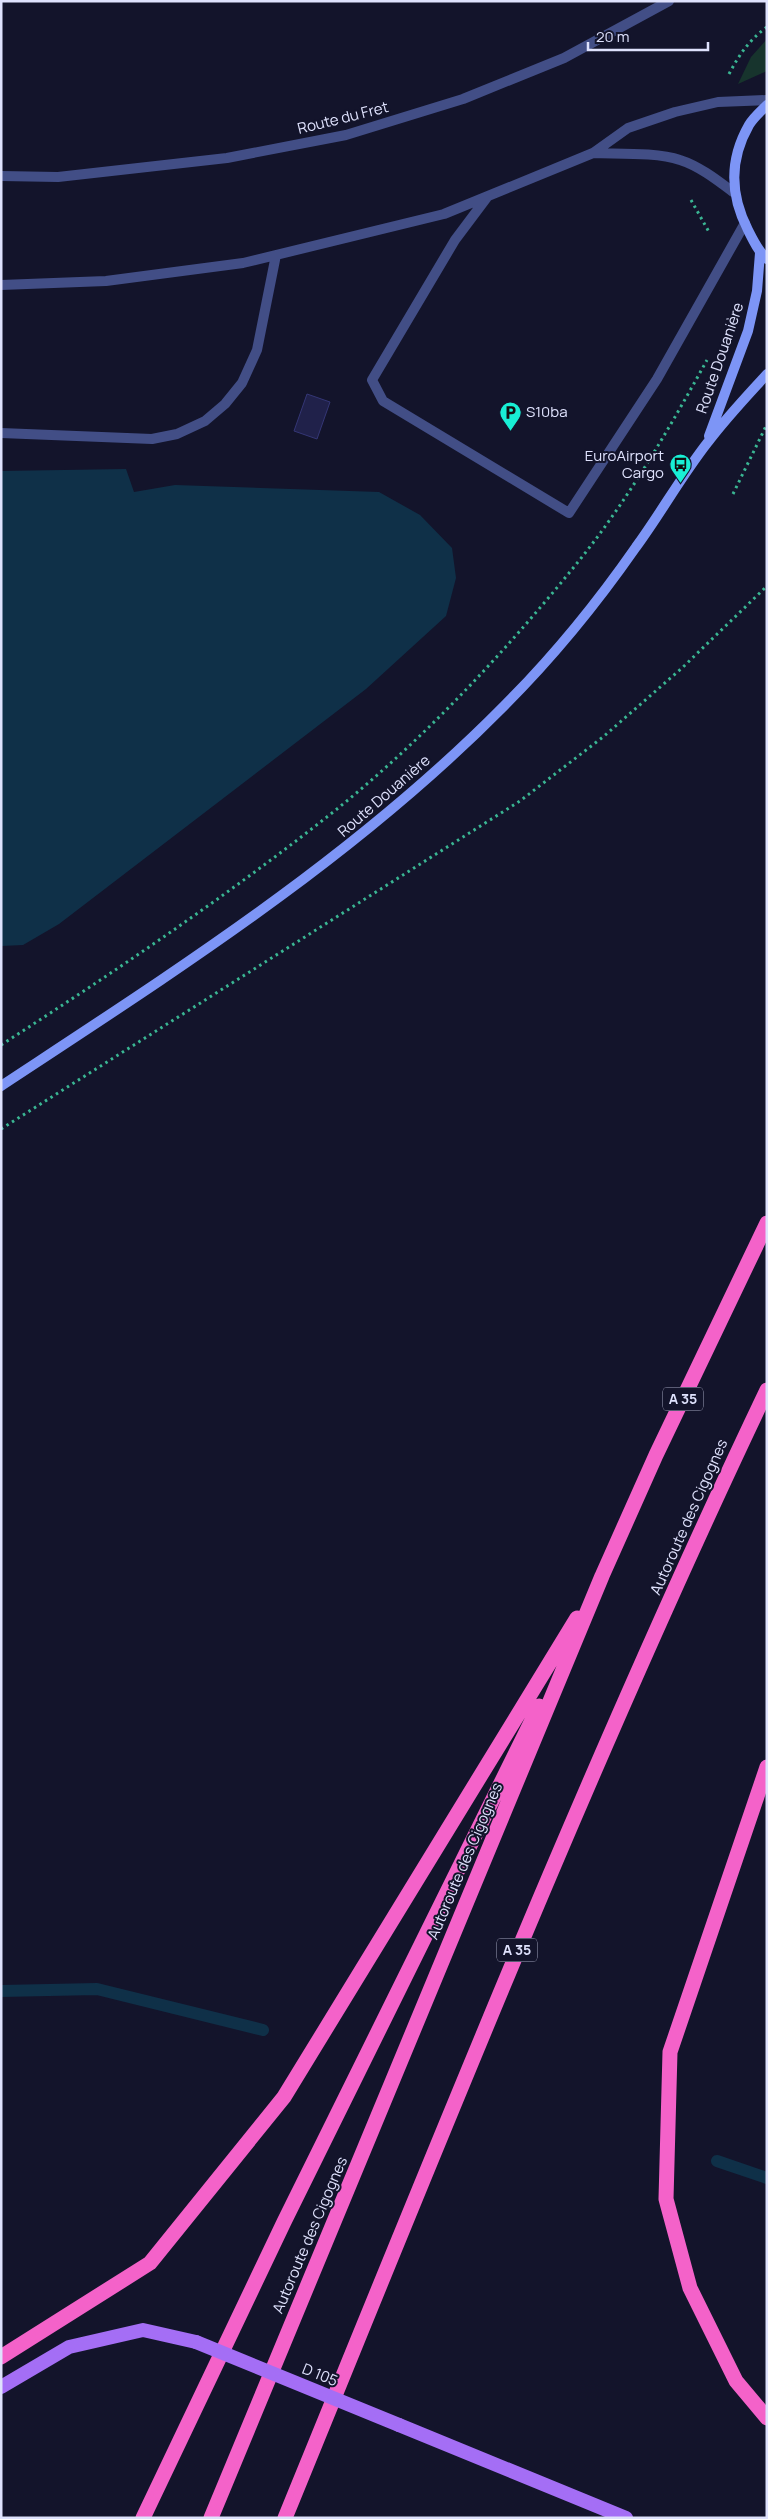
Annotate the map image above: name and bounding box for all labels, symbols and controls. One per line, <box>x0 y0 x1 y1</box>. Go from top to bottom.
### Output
scale bar <box>588 20 708 52</box>
text: 20 m <box>596 26 629 47</box>
street label: Route du Fret <box>295 96 391 139</box>
street label: Route Douanière <box>691 299 748 416</box>
parking icon: S10ba <box>498 400 522 431</box>
place label: S10ba <box>526 401 567 422</box>
place label: EuroAirport Cargo <box>585 445 664 483</box>
bus stop icon: EuroAirport Cargo <box>668 453 692 484</box>
street label: Route Douanière <box>333 749 435 842</box>
road number: A 35 <box>663 1388 703 1410</box>
street label: Autoroute des Cigognes <box>645 1435 732 1598</box>
street label: Autoroute des Cigognes <box>422 1779 507 1942</box>
road number: A 35 <box>497 1938 537 1962</box>
street label: Autoroute des Cigognes <box>267 2153 352 2316</box>
street label: D 105 <box>299 2358 341 2391</box>

